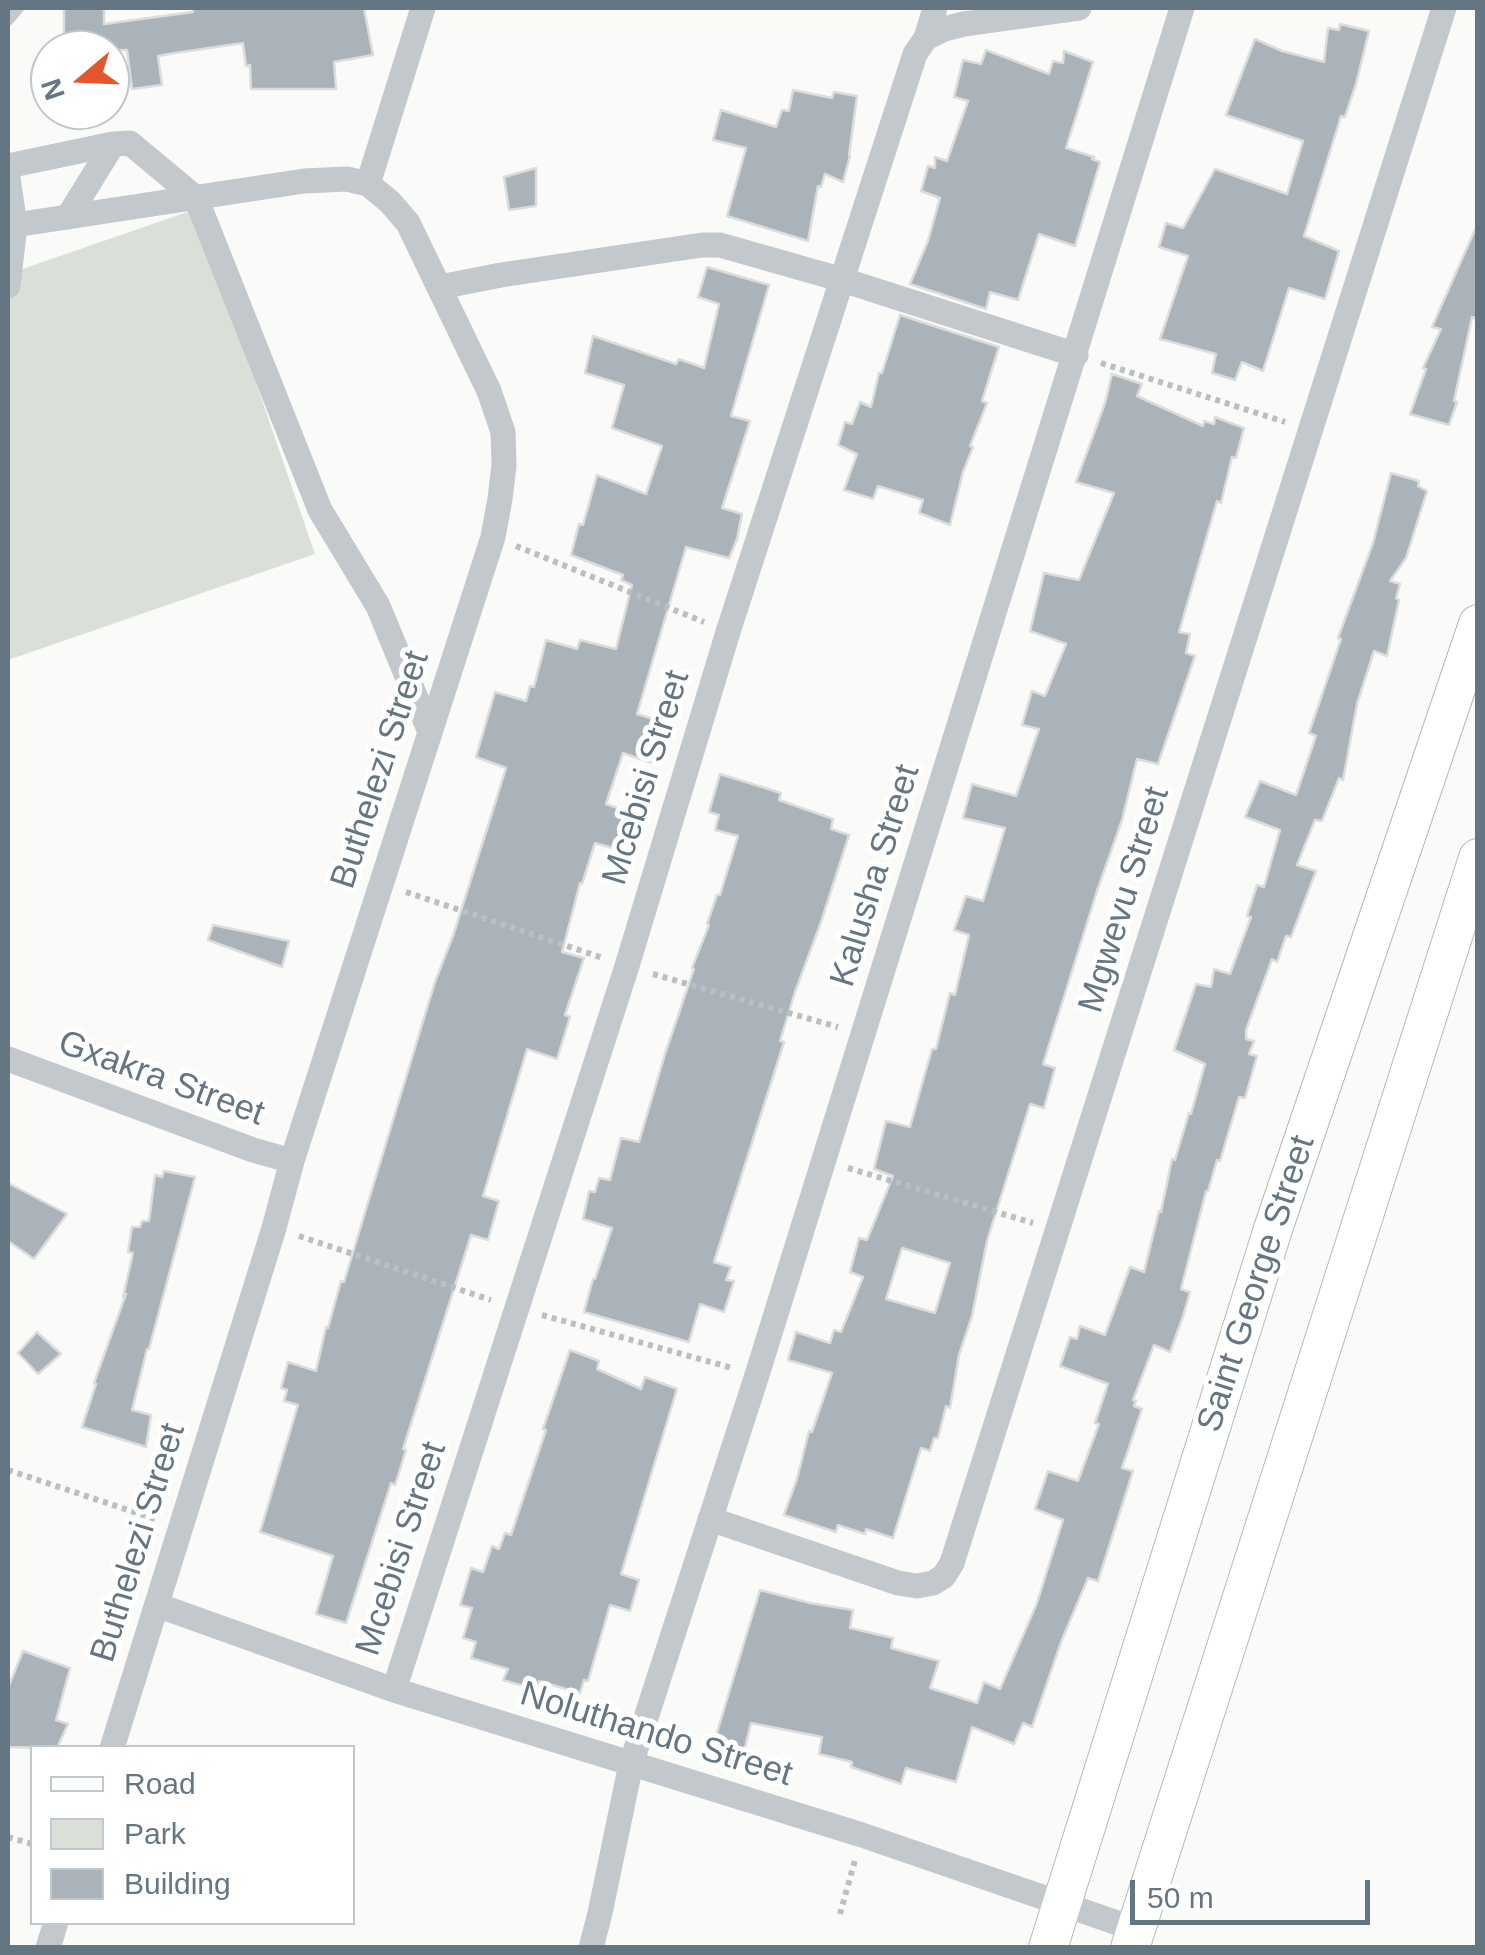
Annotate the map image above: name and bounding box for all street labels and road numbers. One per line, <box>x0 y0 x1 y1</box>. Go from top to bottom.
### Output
street label: Buthelezi Street <box>323 646 439 894</box>
street label: Mcebisi Street <box>595 666 699 890</box>
street label: Kalusha Street <box>822 760 930 992</box>
street label: Mgwevu Street <box>1071 782 1179 1018</box>
street label: Gxakra Street <box>52 1022 270 1136</box>
street label: Saint George Street <box>1189 1130 1325 1438</box>
street label: Buthelezi Street <box>83 1419 195 1667</box>
street label: Mcebisi Street <box>348 1437 456 1661</box>
street label: Noluthando Street <box>515 1674 797 1796</box>

